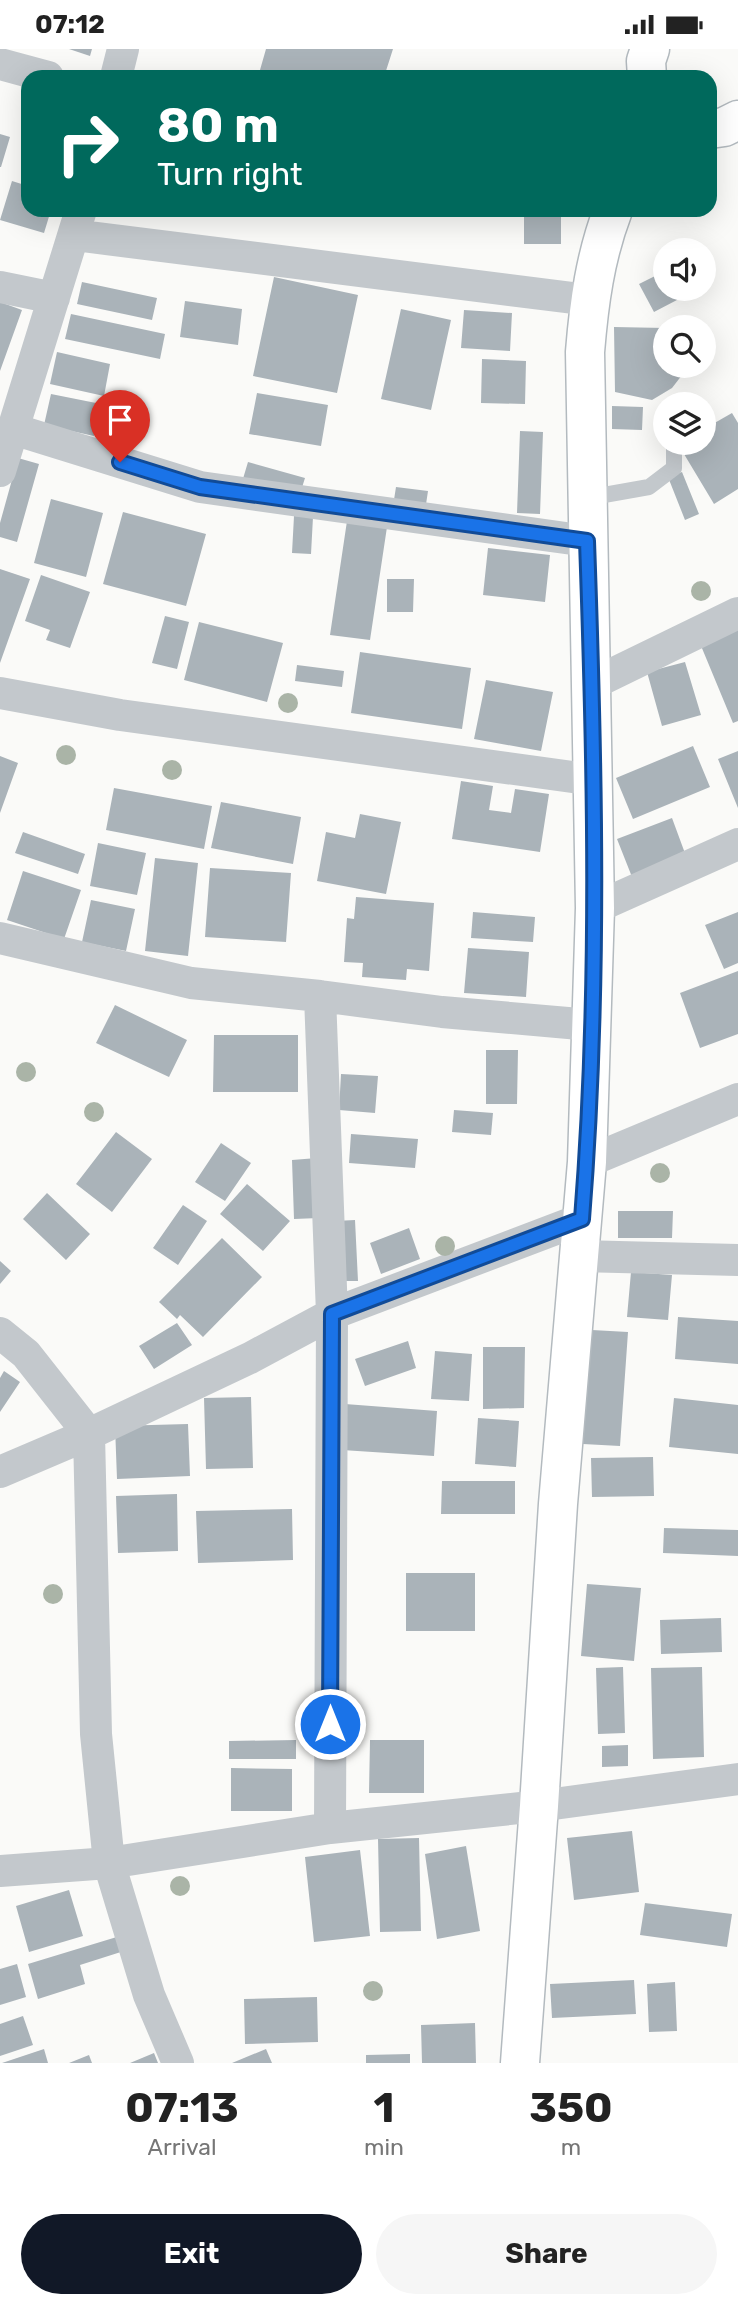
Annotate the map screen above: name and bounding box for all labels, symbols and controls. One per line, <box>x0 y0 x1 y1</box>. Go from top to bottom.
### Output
text: 07:12 <box>35 9 105 40</box>
text: 80 m <box>157 96 279 154</box>
icon: right <box>42 98 133 189</box>
text: Turn right <box>157 155 302 193</box>
map controls <box>653 238 716 455</box>
button: sound <box>653 238 716 301</box>
button: search <box>653 315 716 378</box>
pin <box>90 390 150 462</box>
button: layers <box>653 392 716 455</box>
icon: arrive <box>101 401 139 439</box>
position arrow <box>293 1687 367 1761</box>
text: 07:13 <box>125 2083 239 2133</box>
text: 1 <box>374 2083 394 2133</box>
text: 350 <box>529 2083 613 2133</box>
text: Arrival <box>148 2133 217 2161</box>
text: min <box>364 2133 404 2161</box>
text: m <box>561 2133 581 2161</box>
button: Exit <box>21 2214 362 2294</box>
button: Share <box>376 2214 717 2294</box>

